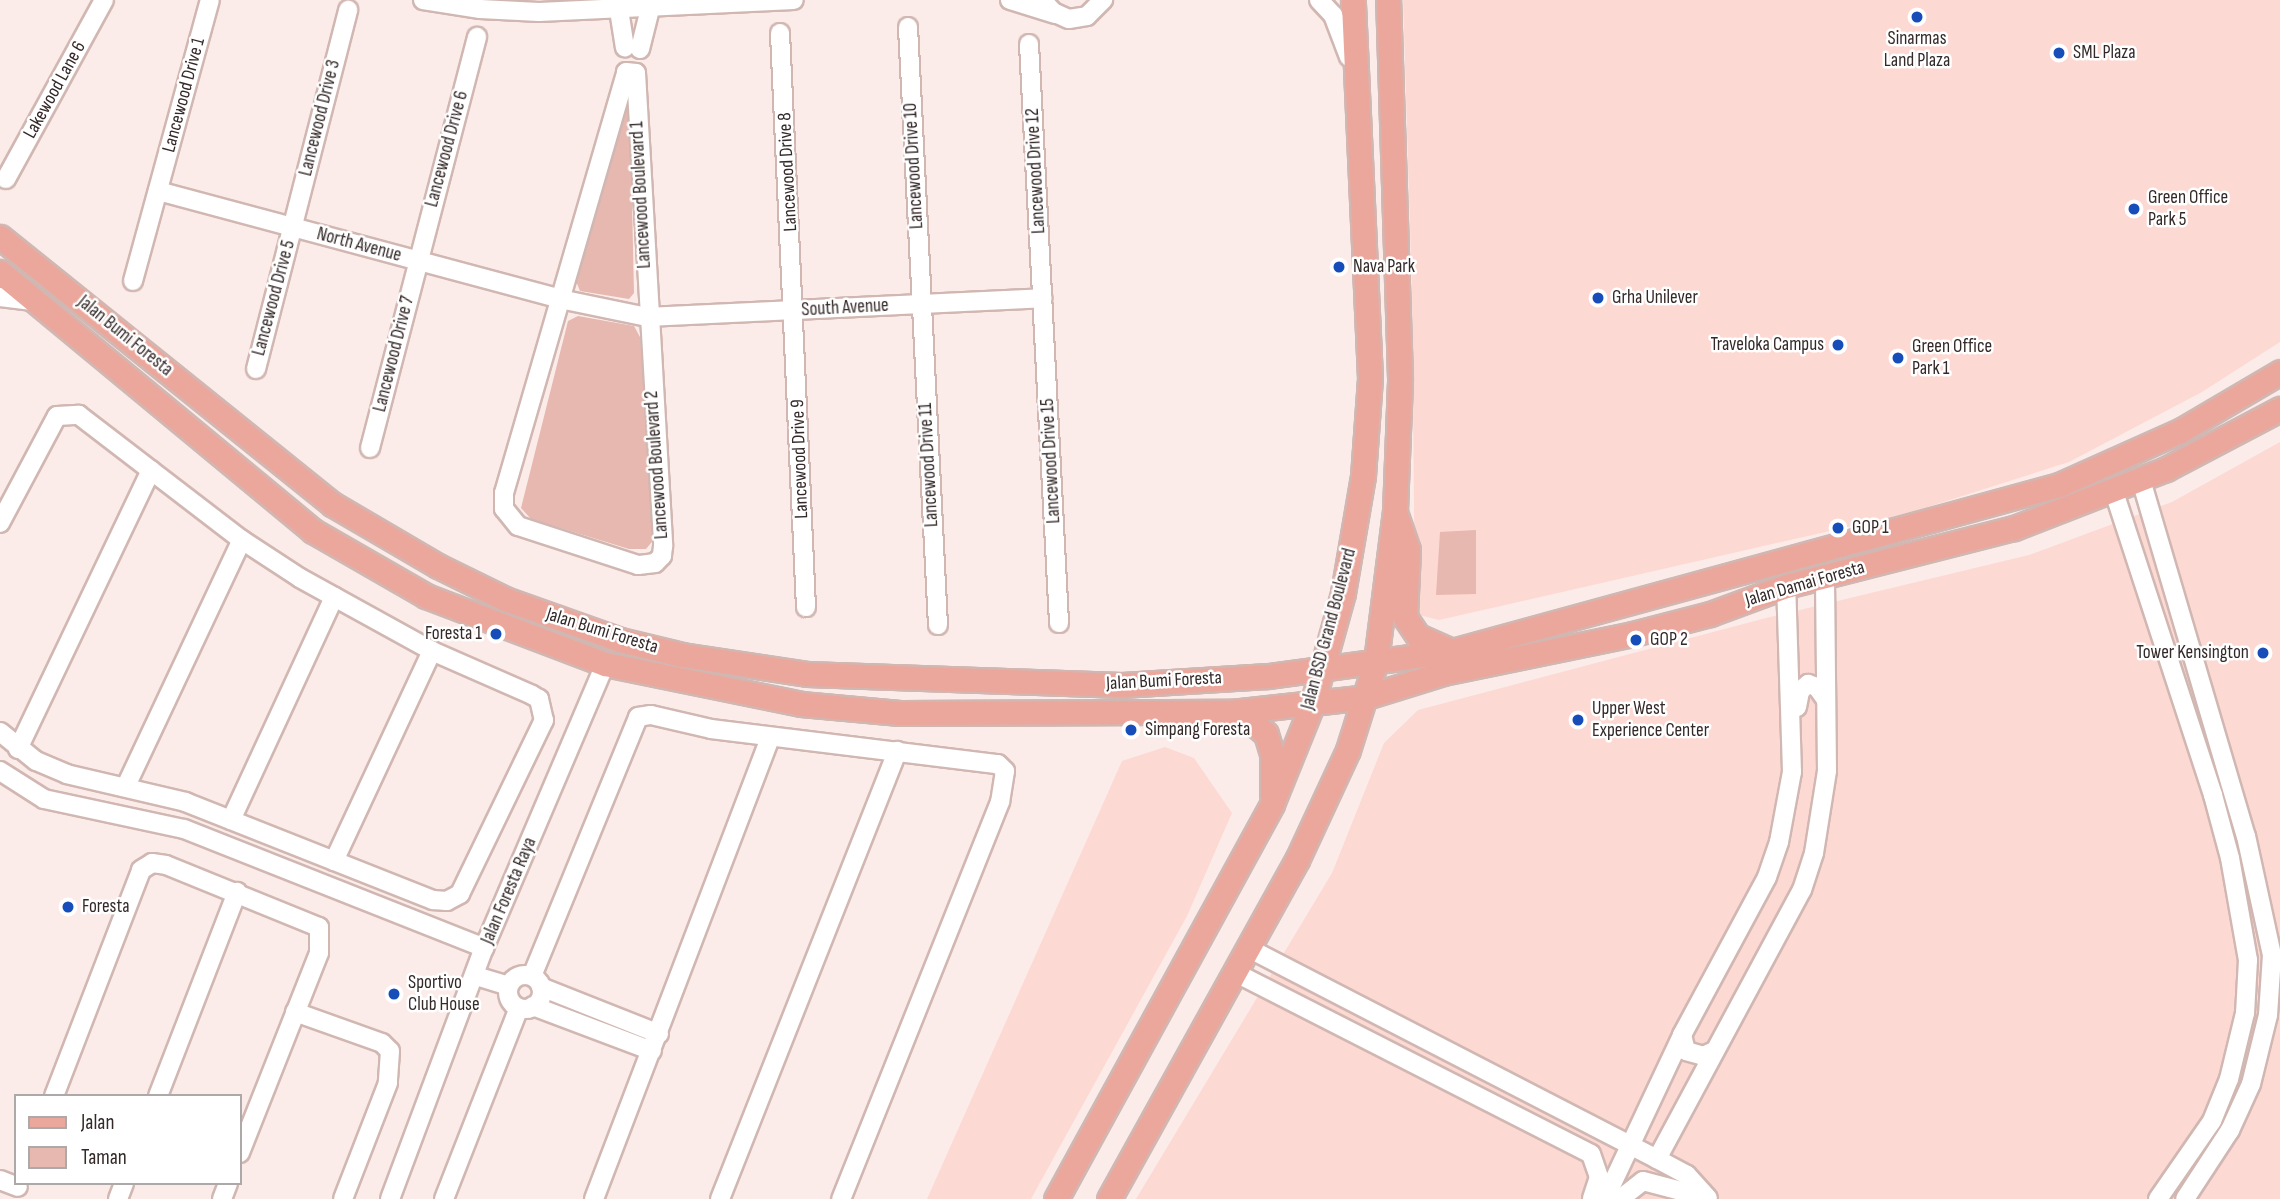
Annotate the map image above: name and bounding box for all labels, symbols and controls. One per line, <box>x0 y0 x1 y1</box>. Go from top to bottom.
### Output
marker: Sinarmas Land Plaza <box>1909 9 1925 25</box>
place label: Sinarmas Land Plaza <box>1884 28 1950 72</box>
street label: Lancewood Drive 1 <box>158 35 210 155</box>
street label: Lakewood Lane 6 <box>19 37 91 143</box>
place label: SML Plaza <box>2073 42 2135 64</box>
marker: SML Plaza <box>2051 45 2067 61</box>
street label: Lancewood Drive 3 <box>295 57 345 179</box>
street label: Lancewood Drive 6 <box>421 88 473 210</box>
street label: Lancewood Drive 10 <box>899 102 929 230</box>
street label: Lancewood Drive 12 <box>1021 108 1051 234</box>
street label: Lancewood Drive 8 <box>773 112 803 232</box>
street label: Lancewood Boulevard 1 <box>626 121 656 269</box>
place label: Green Office Park 5 <box>2148 187 2228 231</box>
marker: Green Office Park 5 <box>2126 201 2142 217</box>
street label: North Avenue <box>314 223 404 267</box>
street label: Lancewood Drive 5 <box>248 238 300 358</box>
place label: Nava Park <box>1353 256 1415 278</box>
marker: Nava Park <box>1331 259 1347 275</box>
place label: Grha Unilever <box>1612 287 1698 309</box>
marker: Grha Unilever <box>1590 290 1606 306</box>
street label: Jalan Bumi Foresta <box>73 291 177 381</box>
street label: Lancewood Drive 7 <box>369 294 419 414</box>
street label: South Avenue <box>801 294 889 322</box>
place label: Traveloka Campus <box>1710 334 1824 356</box>
place label: Green Office Park 1 <box>1912 336 1992 380</box>
marker: Traveloka Campus <box>1830 337 1846 353</box>
marker: Green Office Park 1 <box>1890 350 1906 366</box>
street label: Lancewood Boulevard 2 <box>640 390 674 540</box>
street label: Lancewood Drive 15 <box>1036 398 1066 524</box>
street label: Lancewood Drive 9 <box>787 399 813 519</box>
street label: Lancewood Drive 11 <box>914 402 944 528</box>
place label: GOP 1 <box>1852 517 1889 539</box>
marker: GOP 1 <box>1830 520 1846 536</box>
street label: Jalan BSD Grand Boulevard <box>1297 546 1361 712</box>
street label: Jalan Damai Foresta <box>1743 556 1867 612</box>
street label: Jalan Bumi Foresta <box>543 603 661 659</box>
place label: Foresta 1 <box>425 623 482 645</box>
marker: Foresta 1 <box>488 626 504 642</box>
place label: GOP 2 <box>1650 629 1688 651</box>
marker: GOP 2 <box>1628 632 1644 648</box>
place label: Tower Kensington <box>2136 642 2249 664</box>
marker: Tower Kensington <box>2255 645 2271 661</box>
street label: Jalan Bumi Foresta <box>1106 667 1222 695</box>
place label: Upper West Experience Center <box>1592 698 1709 742</box>
marker: Upper West Experience Center <box>1570 712 1586 728</box>
place label: Simpang Foresta <box>1145 719 1250 741</box>
marker: Simpang Foresta <box>1123 722 1139 738</box>
street label: Jalan Foresta Raya <box>476 834 542 948</box>
place label: Foresta <box>82 896 129 918</box>
marker: Foresta <box>60 899 76 915</box>
place label: Sportivo Club House <box>408 972 480 1016</box>
marker: Sportivo Club House <box>386 986 402 1002</box>
legend <box>14 1094 242 1185</box>
text: Jalan <box>81 1110 114 1135</box>
text: Taman <box>81 1145 127 1170</box>

